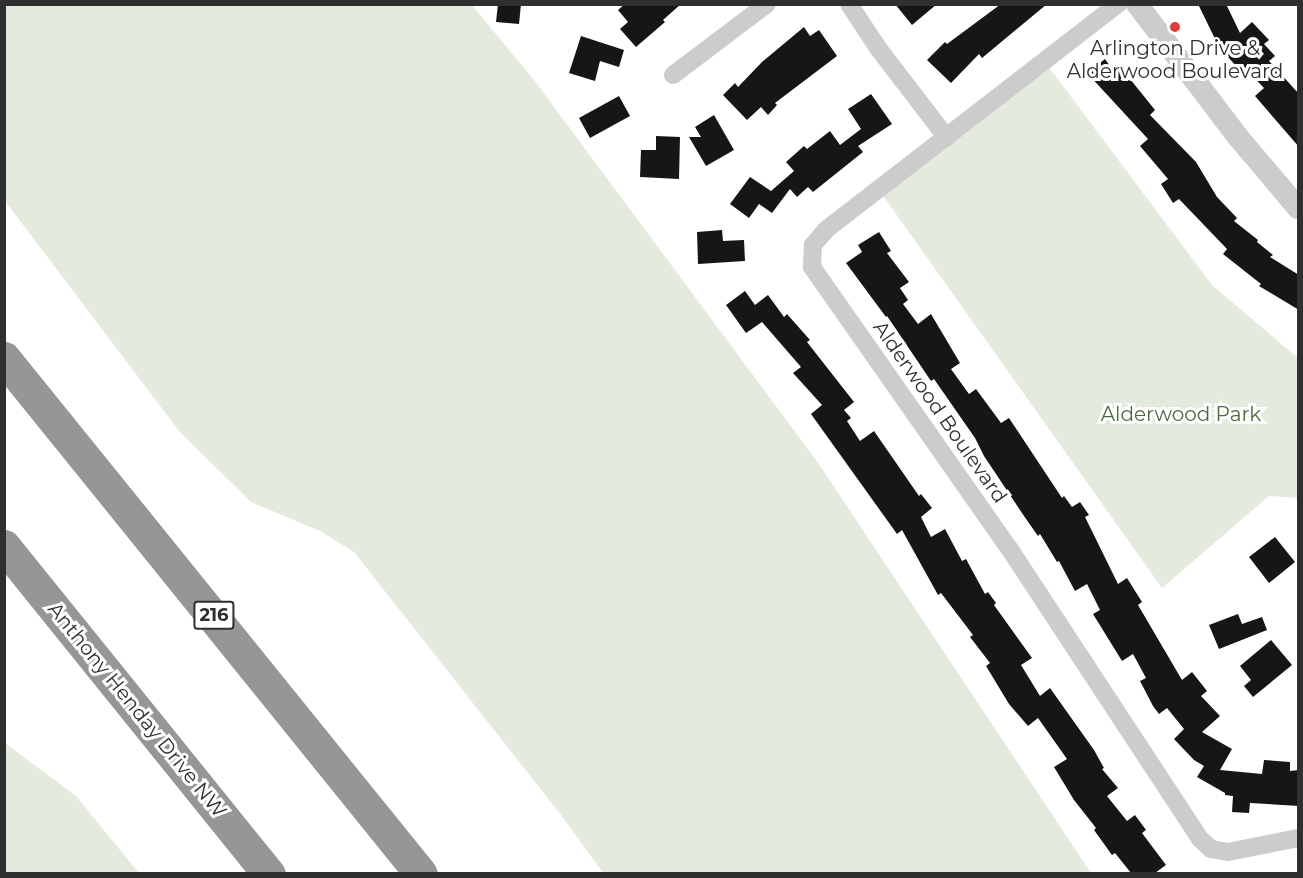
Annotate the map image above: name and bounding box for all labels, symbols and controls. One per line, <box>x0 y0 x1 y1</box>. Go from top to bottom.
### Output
marker: Arlington Drive & Alderwood Boulevard <box>1168 20 1182 34</box>
place label: Arlington Drive & Alderwood Boulevard <box>1067 36 1283 83</box>
street label: Alderwood Boulevard <box>868 316 1012 508</box>
park label: Alderwood Park <box>1101 402 1261 426</box>
street label: Anthony Henday Drive NW <box>43 598 231 822</box>
road number: 216 <box>193 600 235 630</box>

